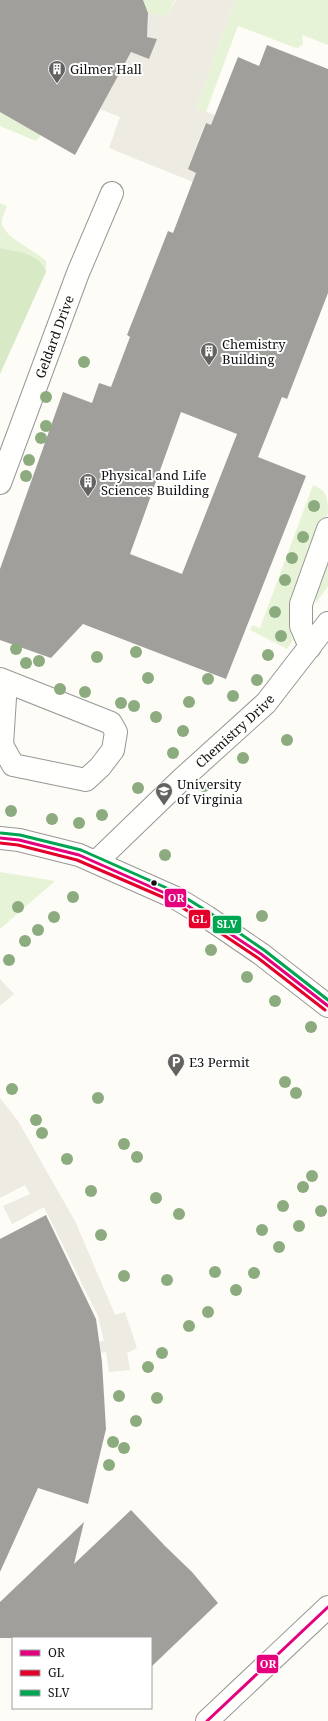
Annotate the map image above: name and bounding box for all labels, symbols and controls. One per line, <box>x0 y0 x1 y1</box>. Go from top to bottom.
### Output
building icon: Gilmer Hall <box>47 59 67 84</box>
place label: Gilmer Hall <box>70 60 142 78</box>
street label: Geldard Drive <box>31 293 78 381</box>
place label: Chemistry Building <box>222 335 286 368</box>
building icon: Chemistry Building <box>199 341 219 366</box>
place label: Physical and Life Sciences Building <box>101 466 209 499</box>
building icon: Physical and Life Sciences Building <box>78 472 98 497</box>
street label: Chemistry Drive <box>191 690 279 772</box>
place label: University of Virginia <box>177 775 243 808</box>
school or university icon: University of Virginia <box>154 781 174 806</box>
unlabelled marker <box>149 878 159 888</box>
line badge: OR <box>164 888 187 908</box>
text: OR <box>168 890 184 905</box>
line badge: GL <box>188 909 211 929</box>
text: GL <box>191 911 207 926</box>
line badge: SLV <box>212 915 242 934</box>
text: SLV <box>217 916 238 931</box>
parking icon: E3 Permit <box>166 1052 186 1077</box>
place label: E3 Permit <box>189 1053 250 1071</box>
legend <box>12 1637 152 1709</box>
text: OR <box>48 1644 65 1661</box>
line badge: OR <box>256 1654 279 1674</box>
text: OR <box>260 1656 276 1671</box>
text: GL <box>48 1664 64 1681</box>
text: SLV <box>48 1684 70 1701</box>

